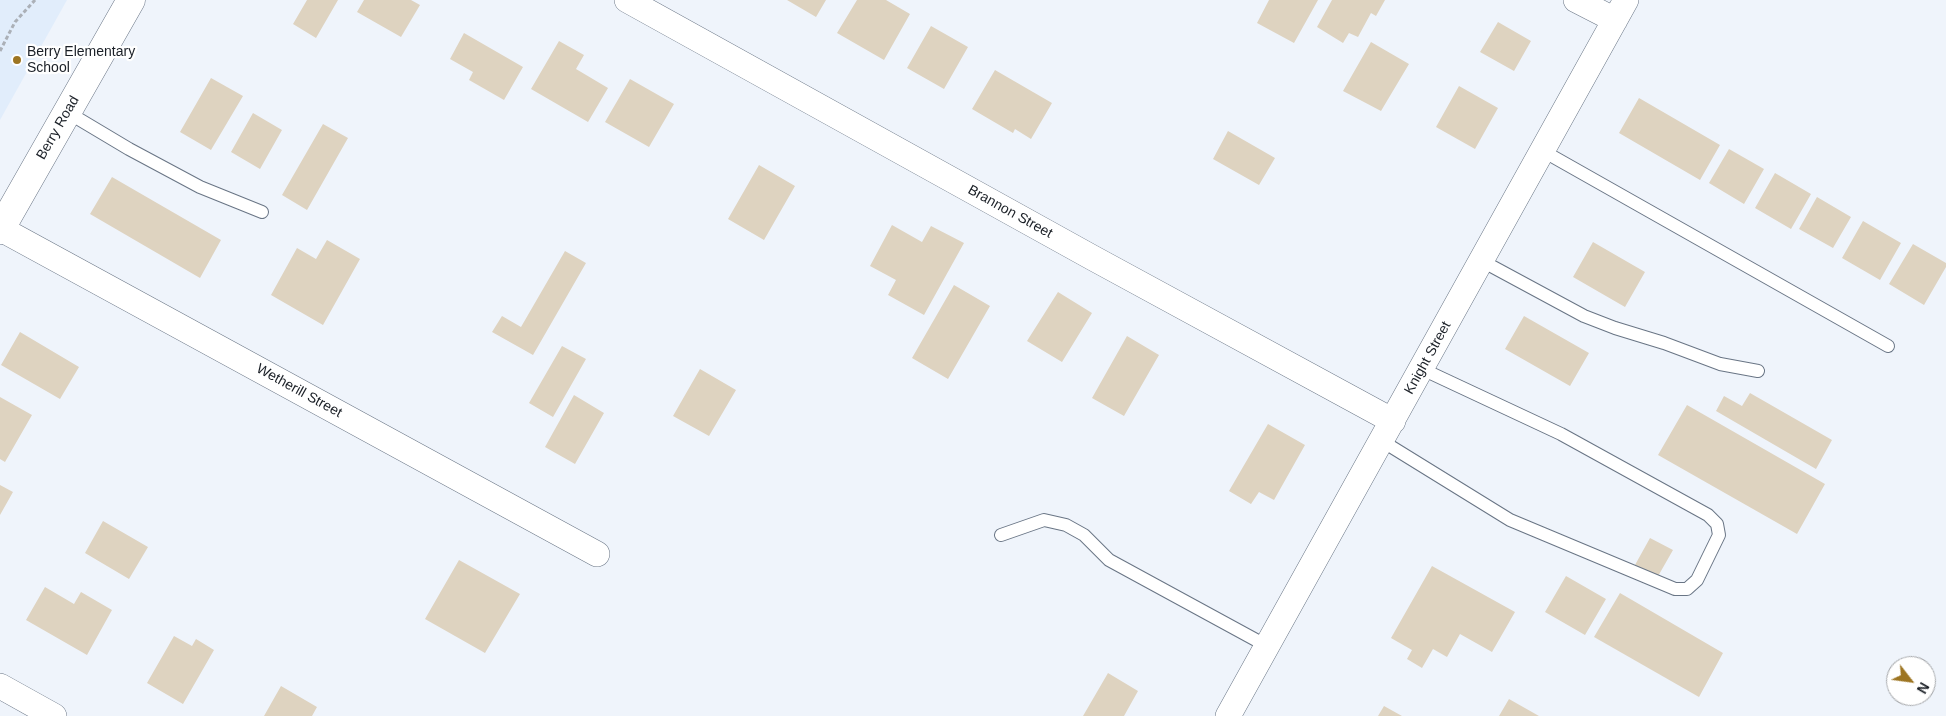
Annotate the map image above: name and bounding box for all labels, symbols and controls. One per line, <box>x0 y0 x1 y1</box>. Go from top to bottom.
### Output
place label: Berry Elementary School <box>27 44 135 76</box>
marker: Berry Elementary School <box>11 54 23 66</box>
street label: Berry Road <box>33 93 83 163</box>
street label: Brannon Street <box>965 182 1055 242</box>
street label: Knight Street <box>1401 319 1455 397</box>
street label: Wetherill Street <box>253 361 345 421</box>
north arrow <box>1886 656 1936 706</box>
text: N <box>1914 680 1933 696</box>

